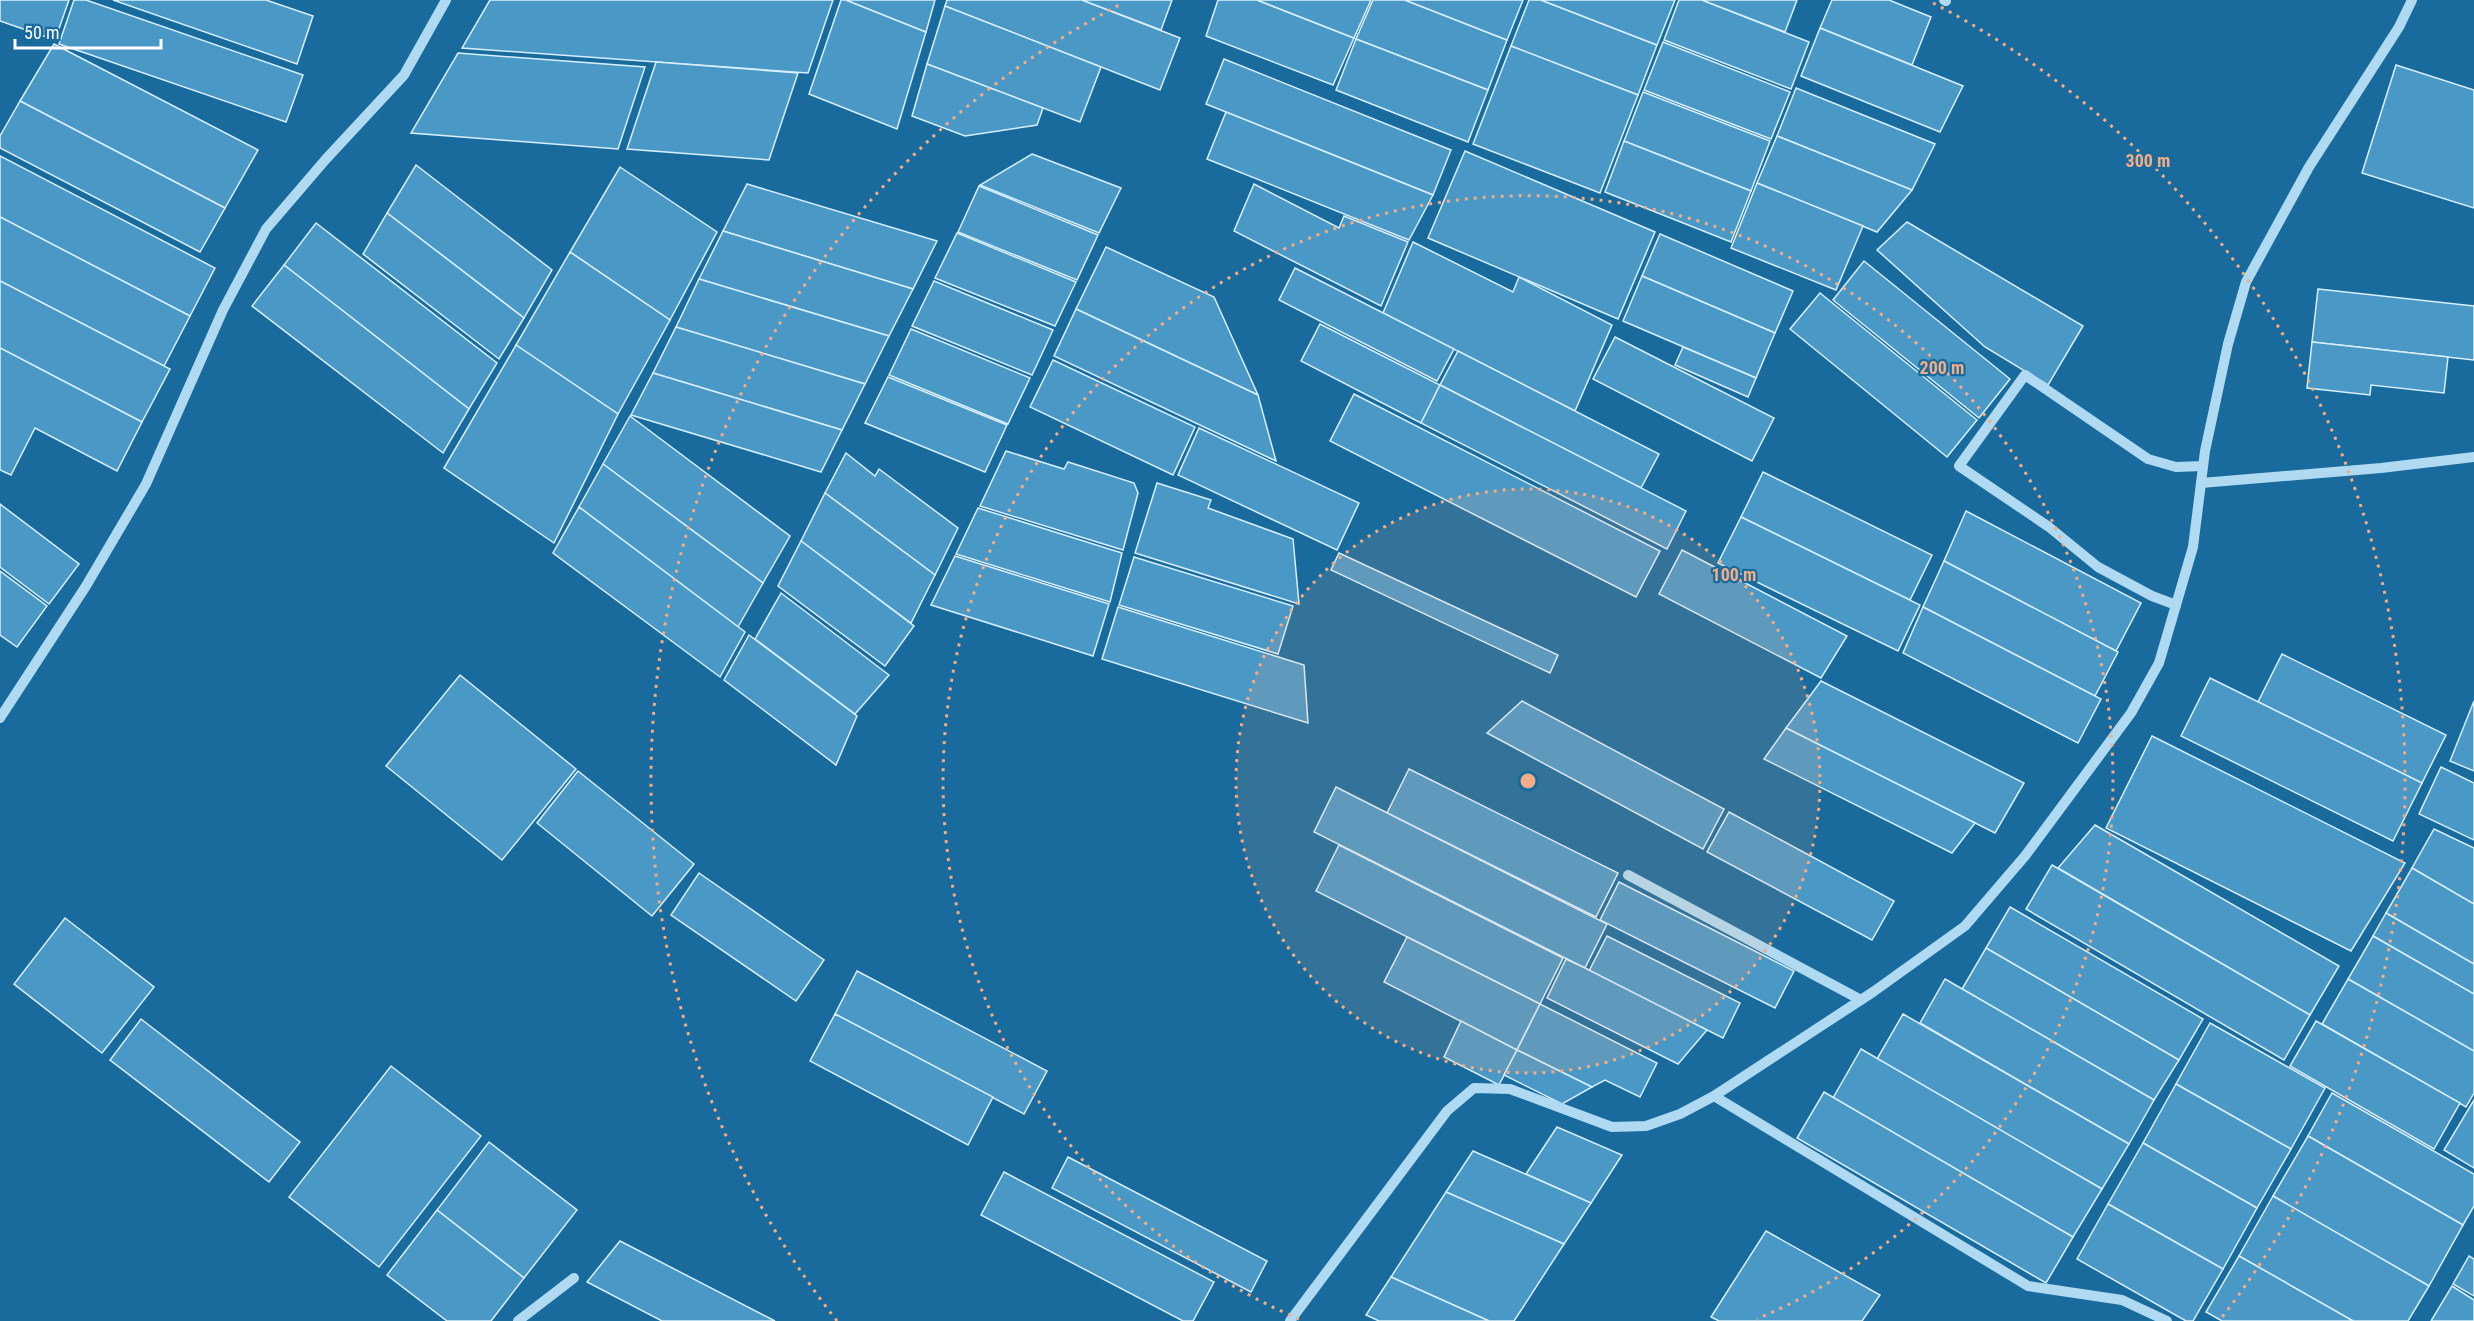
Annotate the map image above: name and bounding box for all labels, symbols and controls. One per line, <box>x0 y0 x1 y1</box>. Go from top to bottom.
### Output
scale bar <box>15 12 160 50</box>
text: 50 m <box>24 22 59 43</box>
text: 300 m <box>2126 150 2170 171</box>
text: 200 m <box>1920 357 1964 378</box>
text: 100 m <box>1712 564 1756 585</box>
centre of rings <box>1518 771 1538 791</box>

